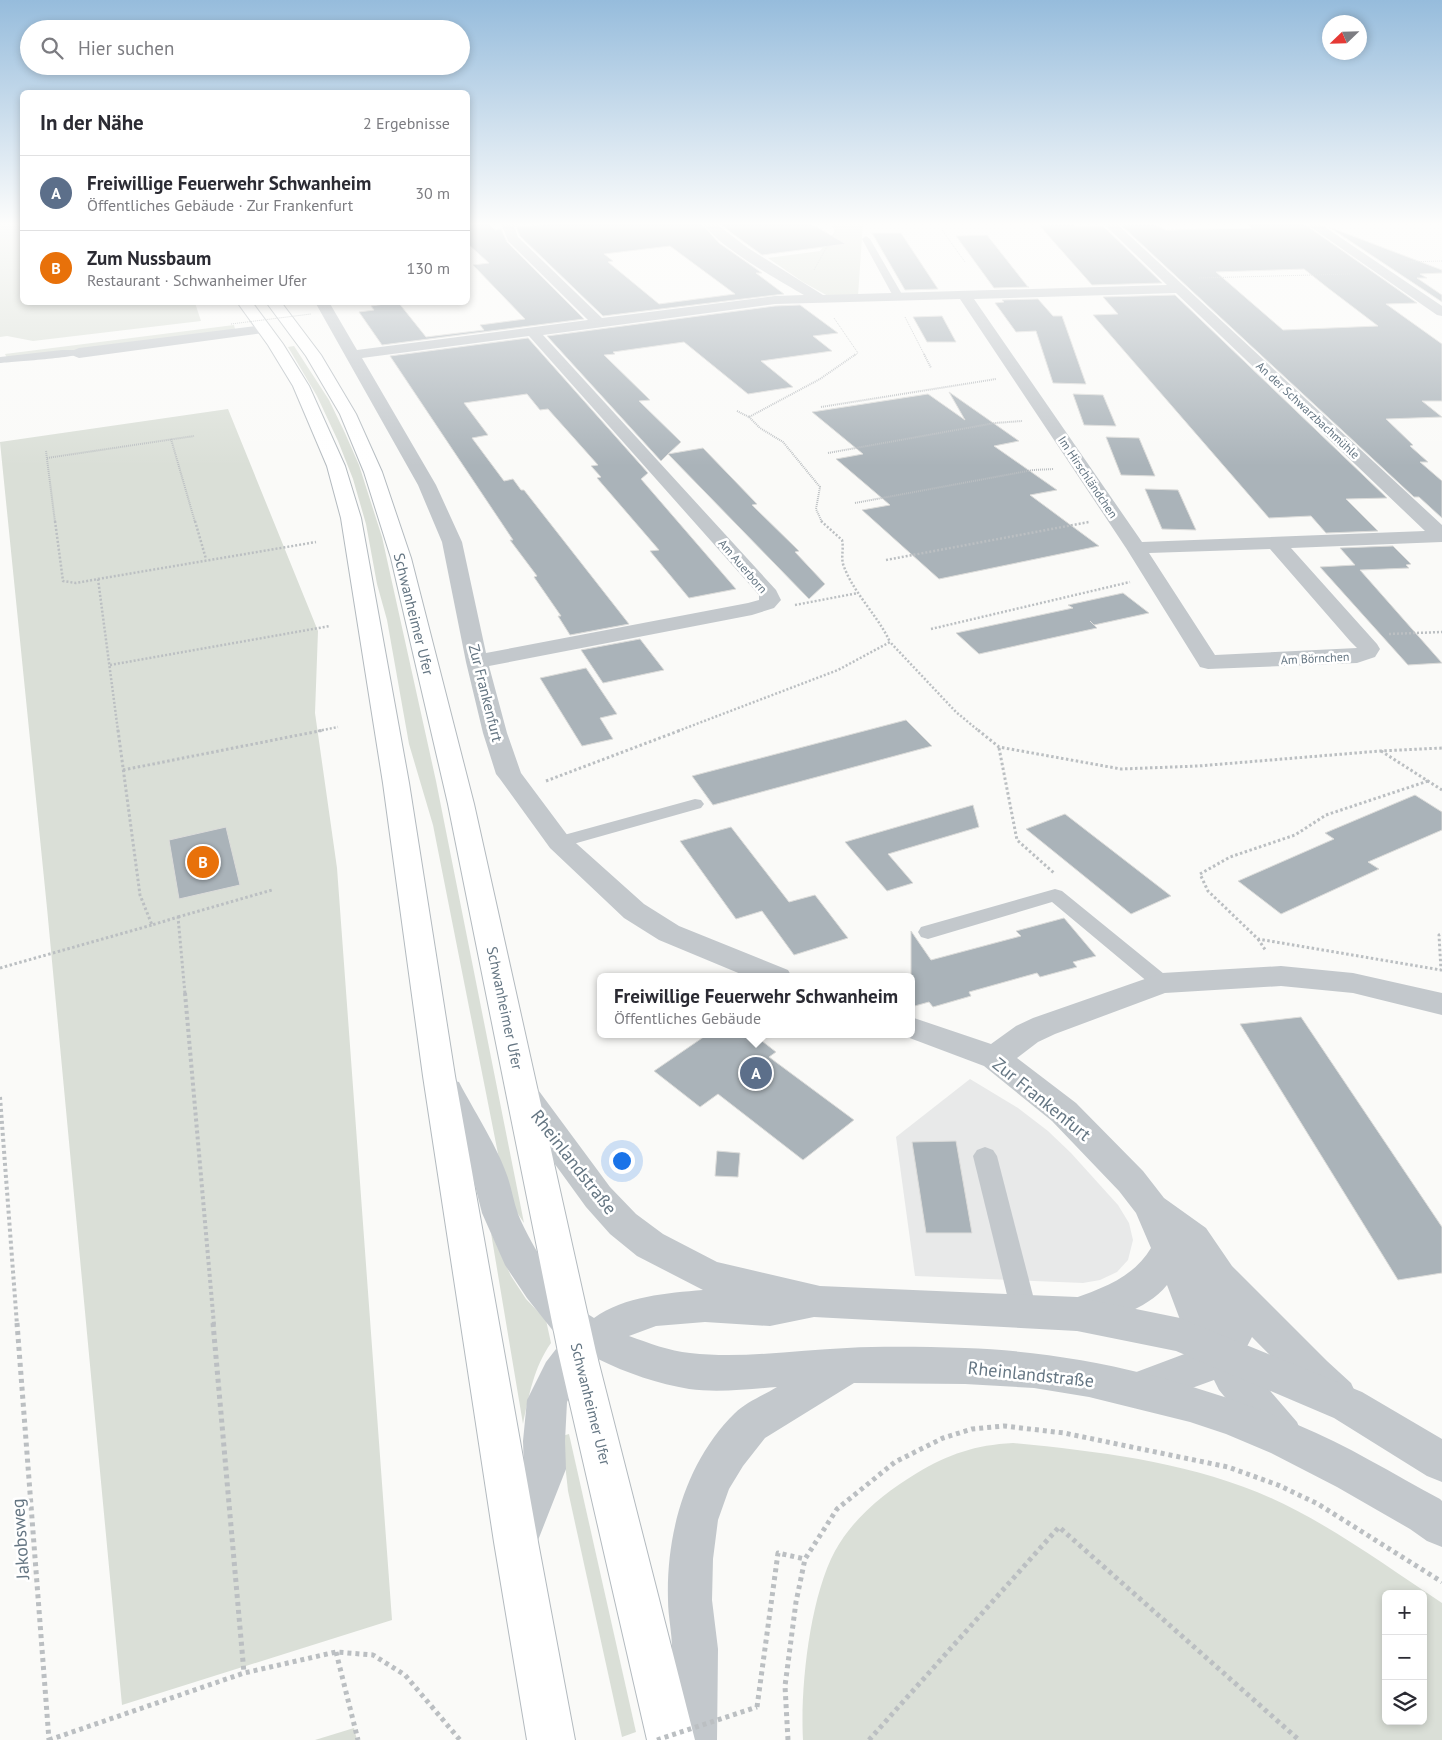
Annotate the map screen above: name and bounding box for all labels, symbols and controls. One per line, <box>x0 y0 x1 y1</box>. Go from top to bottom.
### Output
north arrow <box>1322 15 1367 60</box>
search box <box>20 20 470 75</box>
icon: search <box>38 34 66 62</box>
text: Hier suchen <box>78 36 174 60</box>
text: In der Nähe <box>40 109 144 136</box>
text: 2 Ergebnisse <box>363 113 450 133</box>
text: Freiwillige Feuerwehr Schwanheim <box>87 171 371 195</box>
text: A <box>51 183 61 203</box>
text: 30 m <box>415 183 450 203</box>
text: Öffentliches Gebäude · Zur Frankenfurt <box>87 195 353 215</box>
text: Zum Nussbaum <box>87 246 211 270</box>
text: B <box>51 258 61 278</box>
text: 130 m <box>407 258 450 278</box>
text: Restaurant · Schwanheimer Ufer <box>87 270 307 290</box>
street label: An der Schwarzbachmühle <box>1253 358 1363 462</box>
street label: Im Hirschländchen <box>1055 433 1121 521</box>
street label: Am Auerborn <box>715 536 771 596</box>
street label: Schwanheimer Ufer <box>390 551 438 677</box>
street label: Zur Frankenfurt <box>465 642 507 744</box>
street label: Am Börnchen <box>1280 649 1350 667</box>
pin: B <box>187 843 219 881</box>
street label: Schwanheimer Ufer <box>483 945 527 1071</box>
popup <box>597 973 915 1038</box>
text: Freiwillige Feuerwehr Schwanheim <box>614 984 898 1008</box>
text: Öffentliches Gebäude <box>614 1008 761 1028</box>
street label: Zur Frankenfurt <box>988 1052 1096 1146</box>
pin: A <box>740 1054 772 1092</box>
street label: Rheinlandstraße <box>526 1105 622 1219</box>
your location <box>609 1148 635 1174</box>
street label: Schwanheimer Ufer <box>567 1341 615 1467</box>
street label: Rheinlandstraße <box>967 1356 1095 1392</box>
street label: Jakobsweg <box>6 1498 34 1581</box>
map controls <box>1382 1590 1427 1725</box>
button: + <box>1382 1590 1427 1635</box>
button: − <box>1382 1635 1427 1680</box>
button: layers <box>1382 1680 1427 1725</box>

